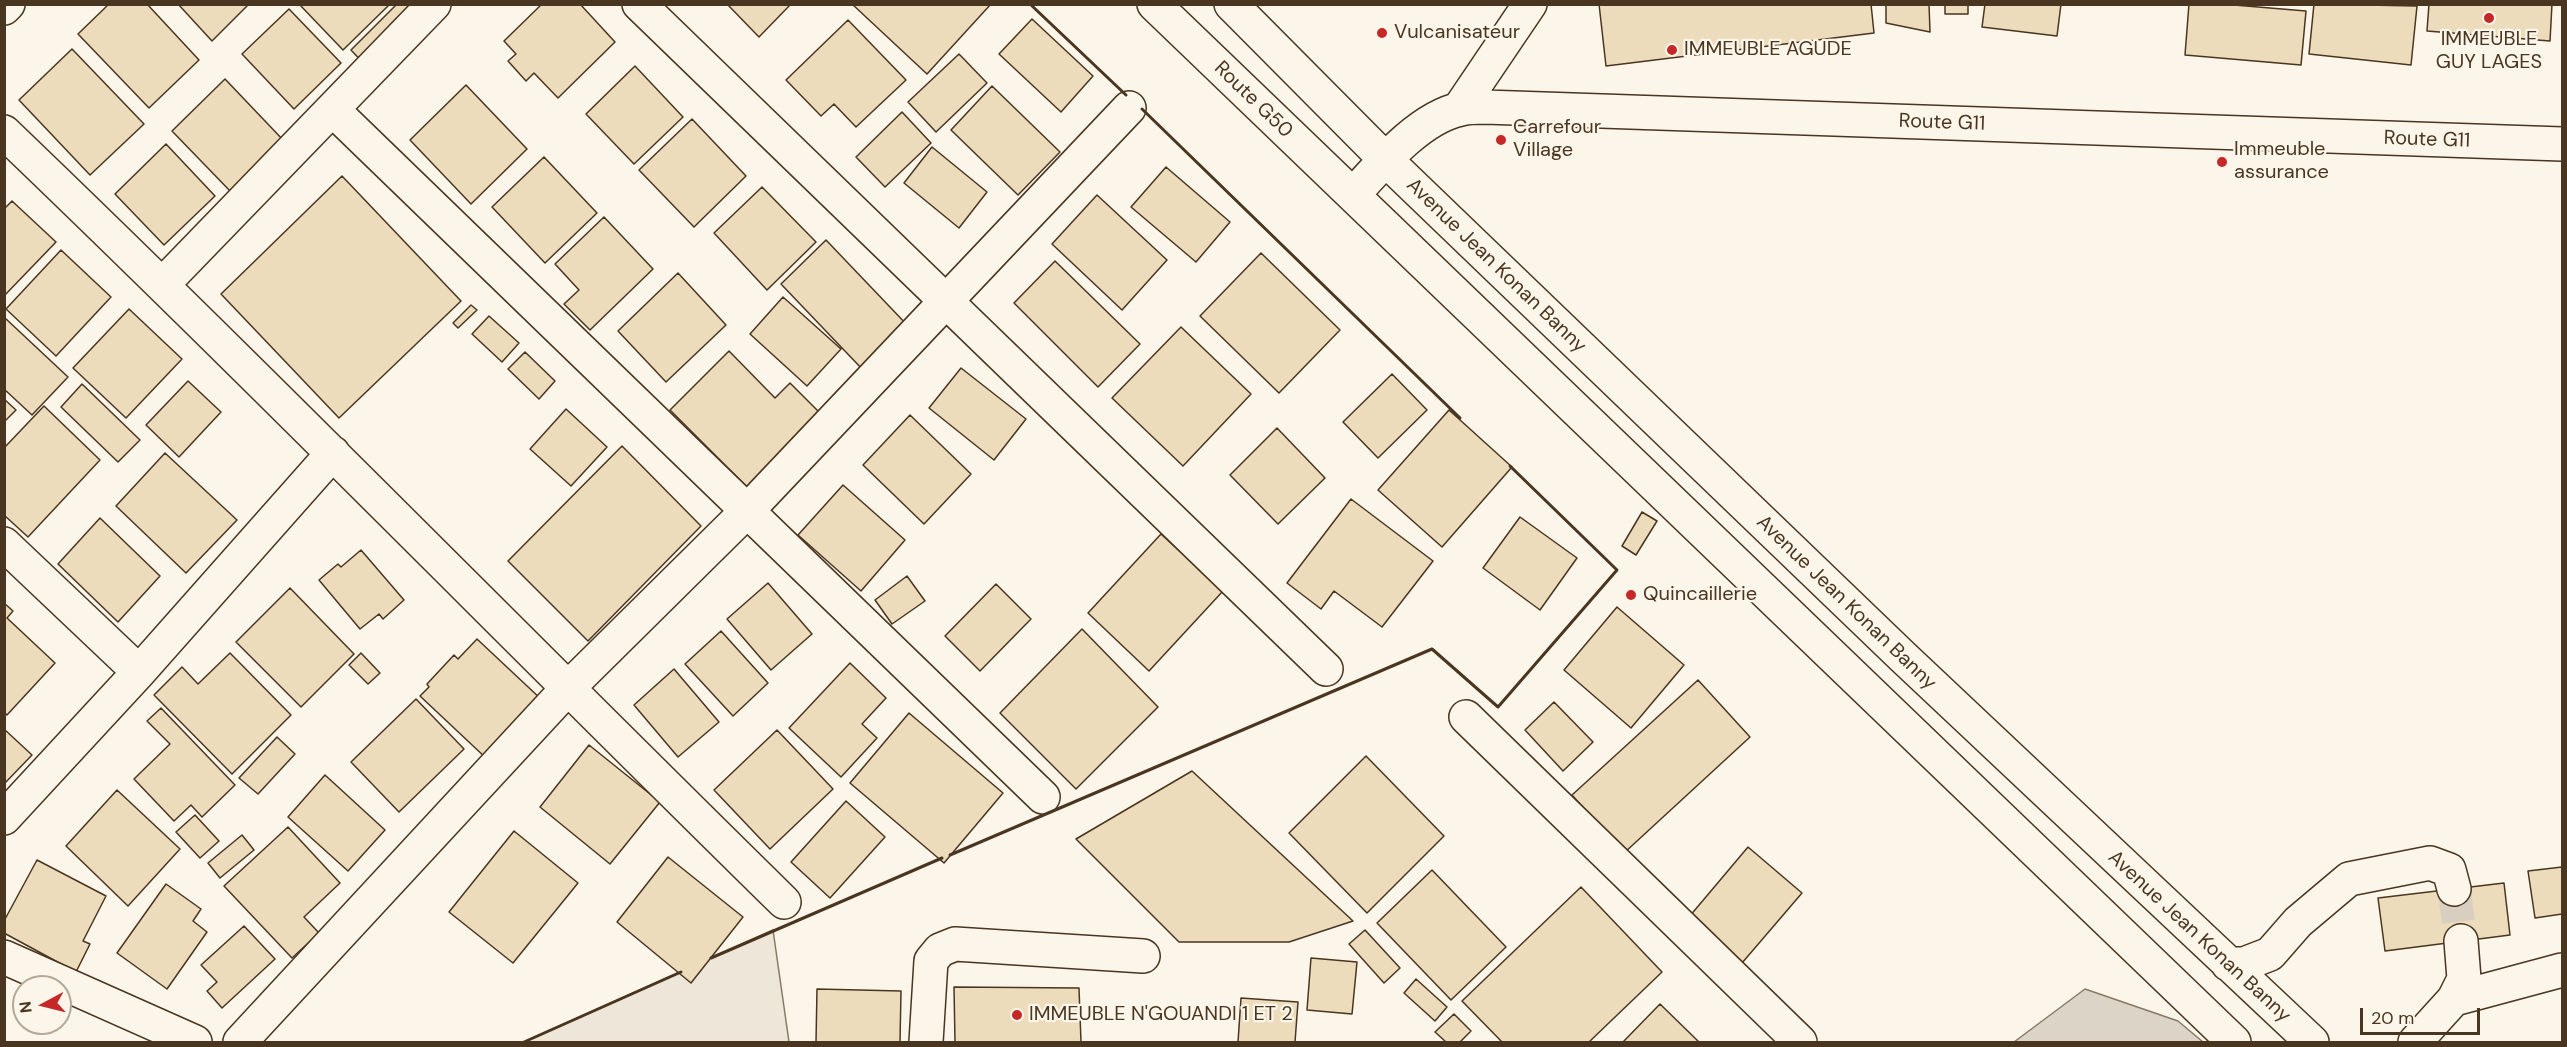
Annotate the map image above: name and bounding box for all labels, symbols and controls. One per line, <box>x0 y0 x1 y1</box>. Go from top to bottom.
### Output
marker: IMMEUBLE GUY LAGES <box>2482 11 2496 25</box>
place label: Vulcanisateur <box>1394 21 1520 45</box>
marker: Vulcanisateur <box>1375 26 1389 40</box>
place label: IMMEUBLE GUY LAGES <box>2436 28 2542 75</box>
place label: IMMEUBLE AGUDE <box>1684 38 1852 62</box>
marker: IMMEUBLE AGUDE <box>1665 43 1679 57</box>
street label: Route G50 <box>1209 57 1297 143</box>
street label: Route G11 <box>1898 109 1986 137</box>
place label: Carrefour Village <box>1513 116 1601 163</box>
street label: Route G11 <box>2383 126 2471 154</box>
marker: Carrefour Village <box>1494 133 1508 147</box>
place label: Immeuble assurance <box>2234 138 2329 185</box>
marker: Immeuble assurance <box>2215 155 2229 169</box>
street label: Avenue Jean Konan Banny <box>1401 174 1591 358</box>
street label: Avenue Jean Konan Banny <box>1751 511 1941 695</box>
place label: Quincaillerie <box>1643 583 1757 607</box>
marker: Quincaillerie <box>1624 588 1638 602</box>
street label: Avenue Jean Konan Banny <box>2103 846 2295 1028</box>
north arrow <box>12 975 72 1035</box>
scale bar <box>2363 996 2483 1034</box>
text: N <box>14 1000 37 1014</box>
place label: IMMEUBLE N'GOUANDI 1 ET 2 <box>1029 1003 1293 1027</box>
text: 20 m <box>2371 1006 2414 1030</box>
marker: IMMEUBLE N'GOUANDI 1 ET 2 <box>1010 1008 1024 1022</box>

